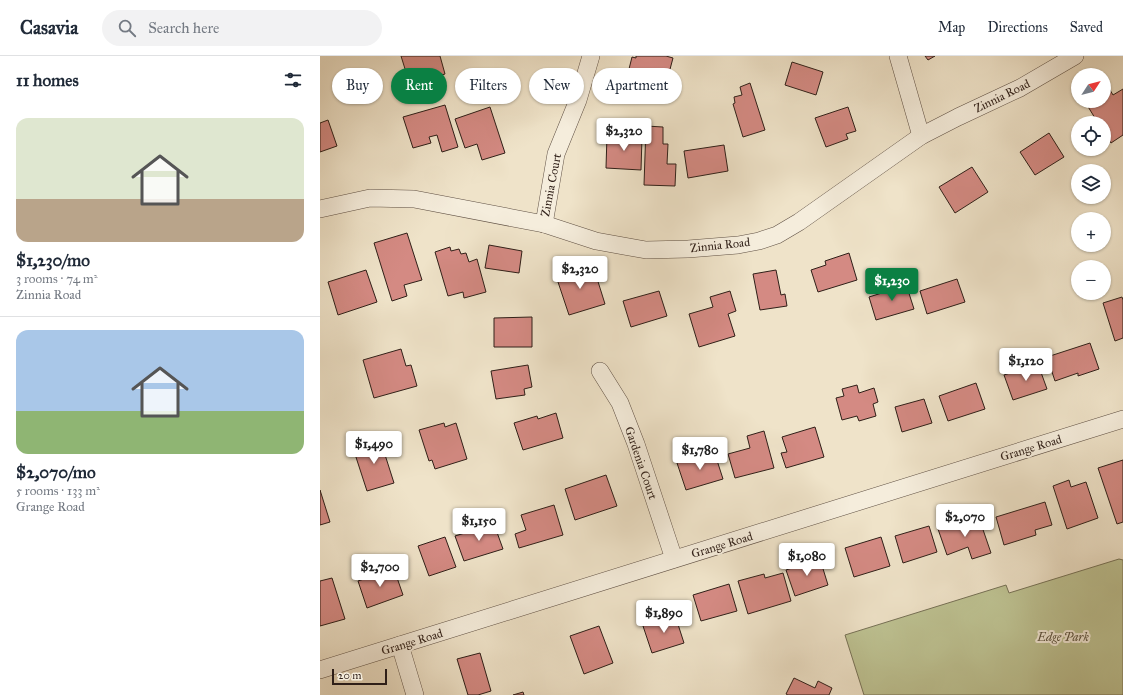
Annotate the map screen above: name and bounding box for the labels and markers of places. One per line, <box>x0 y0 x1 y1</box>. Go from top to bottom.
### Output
pin: $2,320 <box>591 118 657 152</box>
pin: $2,320 <box>547 256 613 290</box>
pin: $1,230 <box>859 268 925 302</box>
pin: $1,120 <box>993 348 1059 382</box>
pin: $1,490 <box>341 431 407 465</box>
pin: $1,780 <box>667 437 733 471</box>
pin: $2,070 <box>932 504 998 538</box>
pin: $1,150 <box>446 508 512 542</box>
pin: $1,080 <box>774 543 840 577</box>
pin: $2,700 <box>347 554 413 588</box>
pin: $1,890 <box>631 600 697 634</box>

